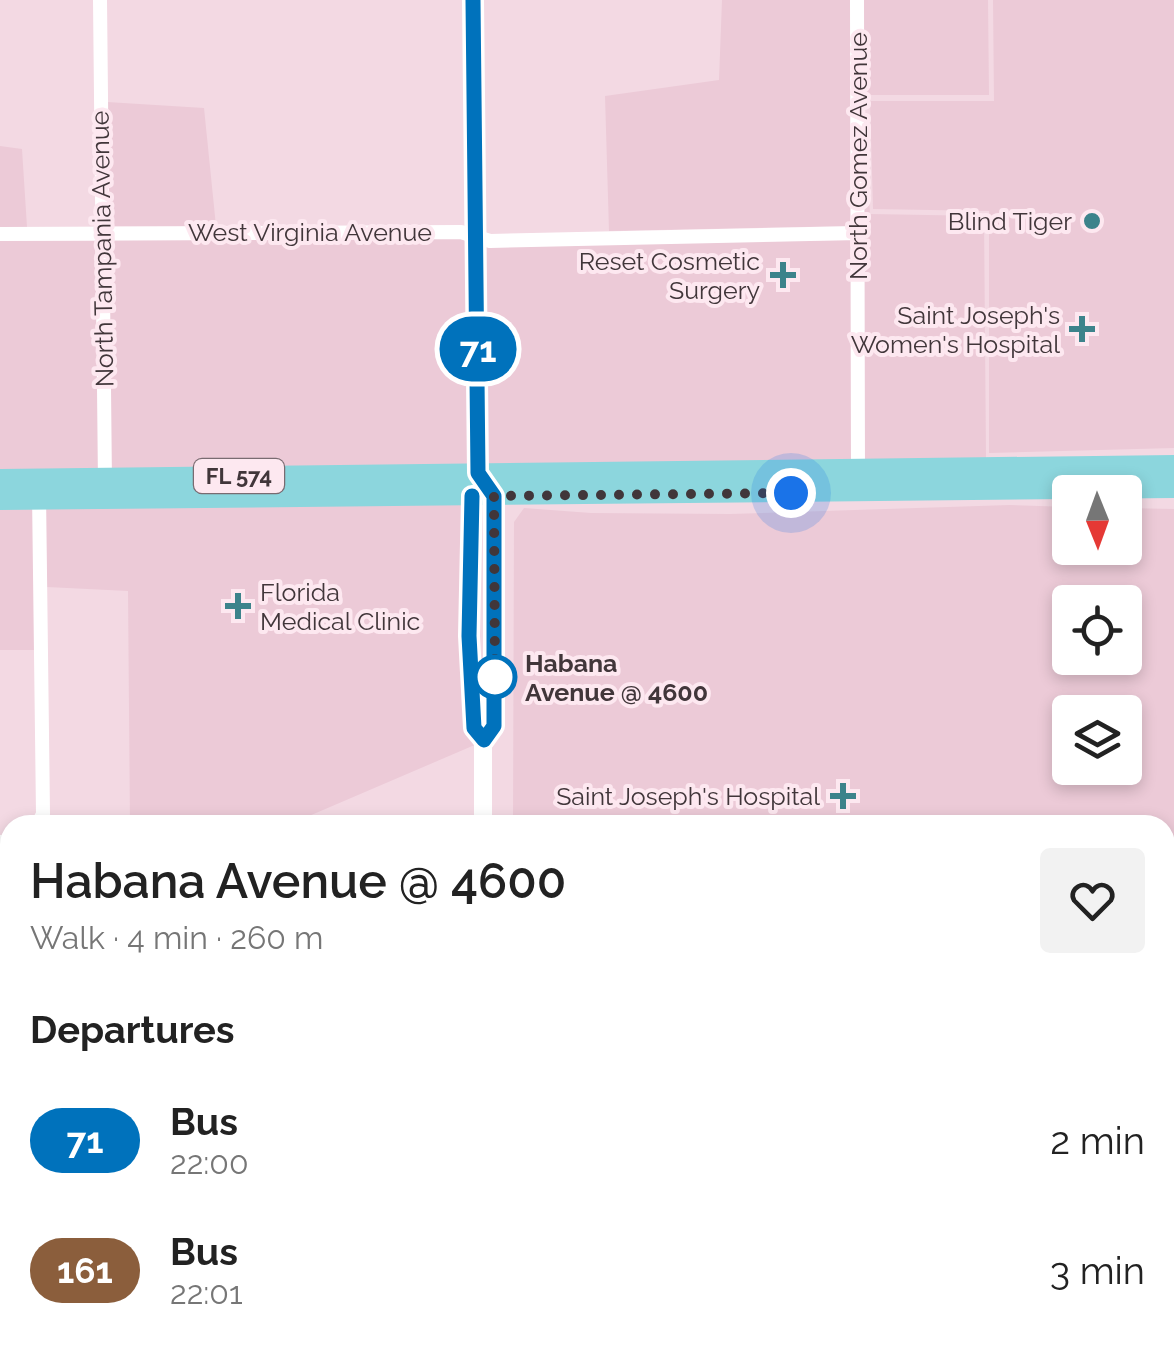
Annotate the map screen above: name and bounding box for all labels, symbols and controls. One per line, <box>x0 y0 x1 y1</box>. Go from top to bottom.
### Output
street label: North Gomez Avenue <box>843 32 873 280</box>
street label: North Tampania Avenue <box>85 110 119 388</box>
place label: Blind Tiger <box>948 206 1072 236</box>
marker: Blind Tiger <box>1081 210 1103 232</box>
street label: West Virginia Avenue <box>188 217 432 247</box>
place label: Reset Cosmetic Surgery <box>579 246 760 305</box>
marker: Reset Cosmetic Surgery <box>770 262 796 288</box>
place label: Saint Joseph's Women's Hospital <box>851 300 1060 359</box>
line badge: 71 <box>433 316 523 382</box>
marker: Saint Joseph's Women's Hospital <box>1069 316 1095 342</box>
text: 71 <box>460 329 496 370</box>
road number: FL 574 <box>194 459 284 493</box>
your location <box>766 468 816 518</box>
north arrow <box>1052 475 1142 565</box>
map controls <box>1052 475 1142 785</box>
place label: Florida Medical Clinic <box>260 577 420 636</box>
button: locate <box>1052 585 1142 675</box>
marker: Florida Medical Clinic <box>225 593 251 619</box>
place label: Habana Avenue @ 4600 <box>525 648 708 707</box>
marker: Habana Avenue @ 4600 <box>474 656 516 698</box>
button: layers <box>1052 695 1142 785</box>
place label: Saint Joseph's Hospital <box>556 781 820 811</box>
marker: Saint Joseph's Hospital <box>830 783 856 809</box>
button: heart <box>1040 848 1145 953</box>
text: Habana Avenue @ 4600 <box>30 853 566 909</box>
text: Walk · 4 min · 260 m <box>30 919 323 956</box>
text: Departures <box>30 1007 235 1052</box>
text: Bus <box>170 1099 238 1144</box>
text: 2 min <box>1050 1118 1145 1163</box>
text: 71 <box>67 1120 103 1161</box>
text: 22:00 <box>170 1144 249 1181</box>
text: Bus <box>170 1229 238 1274</box>
text: 3 min <box>1050 1248 1145 1293</box>
text: 161 <box>57 1250 113 1291</box>
text: 22:01 <box>170 1274 243 1311</box>

